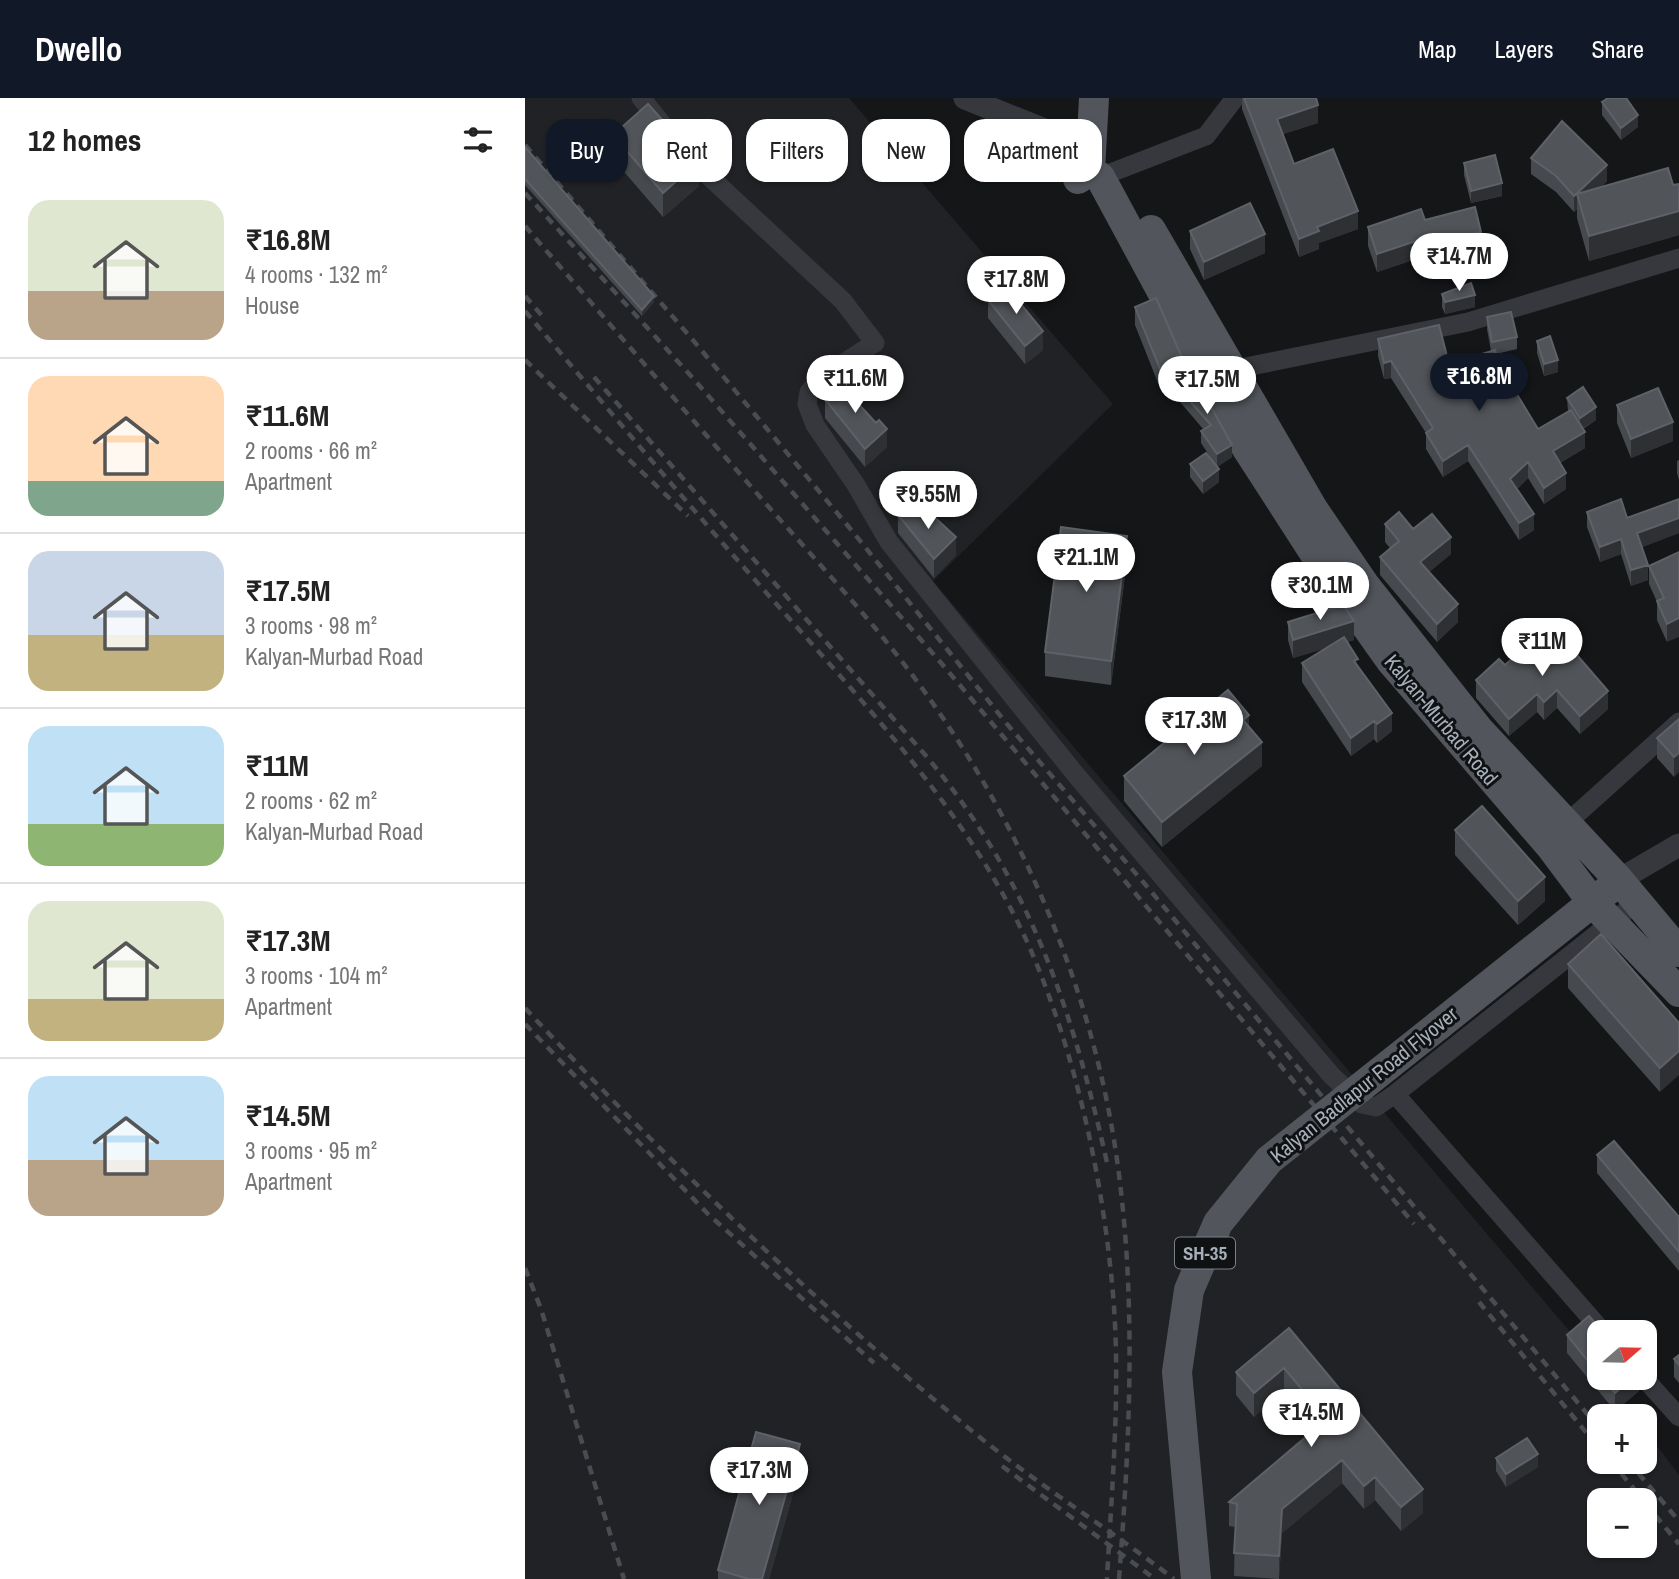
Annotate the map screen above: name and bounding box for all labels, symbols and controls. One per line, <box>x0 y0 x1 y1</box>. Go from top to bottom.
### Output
text: Dwello <box>35 27 122 71</box>
text: Map <box>1418 33 1456 65</box>
text: Layers <box>1494 33 1553 65</box>
text: Share <box>1591 33 1644 65</box>
chip: Buy <box>546 119 628 182</box>
chip: Rent <box>642 119 732 182</box>
chip: Filters <box>746 119 848 182</box>
chip: New <box>862 119 950 182</box>
chip: Apartment <box>964 119 1102 182</box>
text: 12 homes <box>28 120 142 160</box>
icon: filters <box>459 121 497 159</box>
text: ₹16.8M <box>245 219 331 259</box>
icon: home <box>84 228 168 312</box>
pin: ₹14.7M <box>1402 234 1516 293</box>
text: ₹14.7M <box>1426 240 1492 271</box>
pin: ₹17.8M <box>959 256 1073 316</box>
text: 4 rooms · 132 m² <box>245 259 388 290</box>
text: ₹17.8M <box>983 263 1049 294</box>
text: House <box>245 290 300 321</box>
pin: ₹16.8M <box>1422 354 1536 413</box>
pin: ₹11.6M <box>798 356 912 415</box>
pin: ₹17.5M <box>1150 356 1264 416</box>
text: ₹16.8M <box>1446 360 1512 391</box>
text: ₹11.6M <box>823 362 887 393</box>
text: ₹17.5M <box>1174 363 1240 394</box>
text: ₹11.6M <box>245 395 329 435</box>
icon: home <box>84 404 168 488</box>
text: 2 rooms · 66 m² <box>245 435 377 466</box>
text: Apartment <box>245 466 332 497</box>
pin: ₹9.55M <box>871 472 985 531</box>
text: ₹9.55M <box>895 478 961 509</box>
pin: ₹21.1M <box>1029 534 1143 594</box>
text: ₹21.1M <box>1053 541 1119 572</box>
pin: ₹30.1M <box>1263 562 1377 622</box>
text: ₹30.1M <box>1287 569 1353 600</box>
text: ₹17.5M <box>245 570 331 610</box>
icon: home <box>84 579 168 663</box>
text: 3 rooms · 98 m² <box>245 610 377 641</box>
pin: ₹11M <box>1501 618 1583 678</box>
text: ₹11M <box>1518 625 1567 656</box>
text: Kalyan-Murbad Road <box>245 641 423 672</box>
street label: Kalyan-Murbad Road <box>1378 648 1505 791</box>
pin: ₹17.3M <box>1137 698 1251 757</box>
text: ₹17.3M <box>1161 704 1227 735</box>
text: ₹11M <box>245 745 309 785</box>
icon: home <box>84 754 168 838</box>
text: 2 rooms · 62 m² <box>245 785 377 816</box>
text: Kalyan-Murbad Road <box>245 816 423 847</box>
text: ₹17.3M <box>245 920 331 960</box>
icon: home <box>84 929 168 1013</box>
text: 3 rooms · 104 m² <box>245 960 388 991</box>
text: Apartment <box>245 991 332 1022</box>
street label: Kalyan Badlapur Road Flyover <box>1264 1000 1464 1169</box>
text: ₹14.5M <box>245 1095 331 1135</box>
icon: home <box>84 1104 168 1188</box>
text: 3 rooms · 95 m² <box>245 1135 377 1166</box>
text: Apartment <box>245 1166 332 1197</box>
road number: SH-35 <box>1175 1238 1235 1268</box>
north arrow <box>1587 1320 1657 1390</box>
map controls <box>1587 1320 1657 1558</box>
pin: ₹14.5M <box>1254 1390 1368 1449</box>
text: ₹14.5M <box>1278 1396 1344 1427</box>
button: + <box>1587 1404 1657 1474</box>
pin: ₹17.3M <box>702 1448 816 1507</box>
text: ₹17.3M <box>726 1454 792 1485</box>
button: − <box>1587 1488 1657 1558</box>

